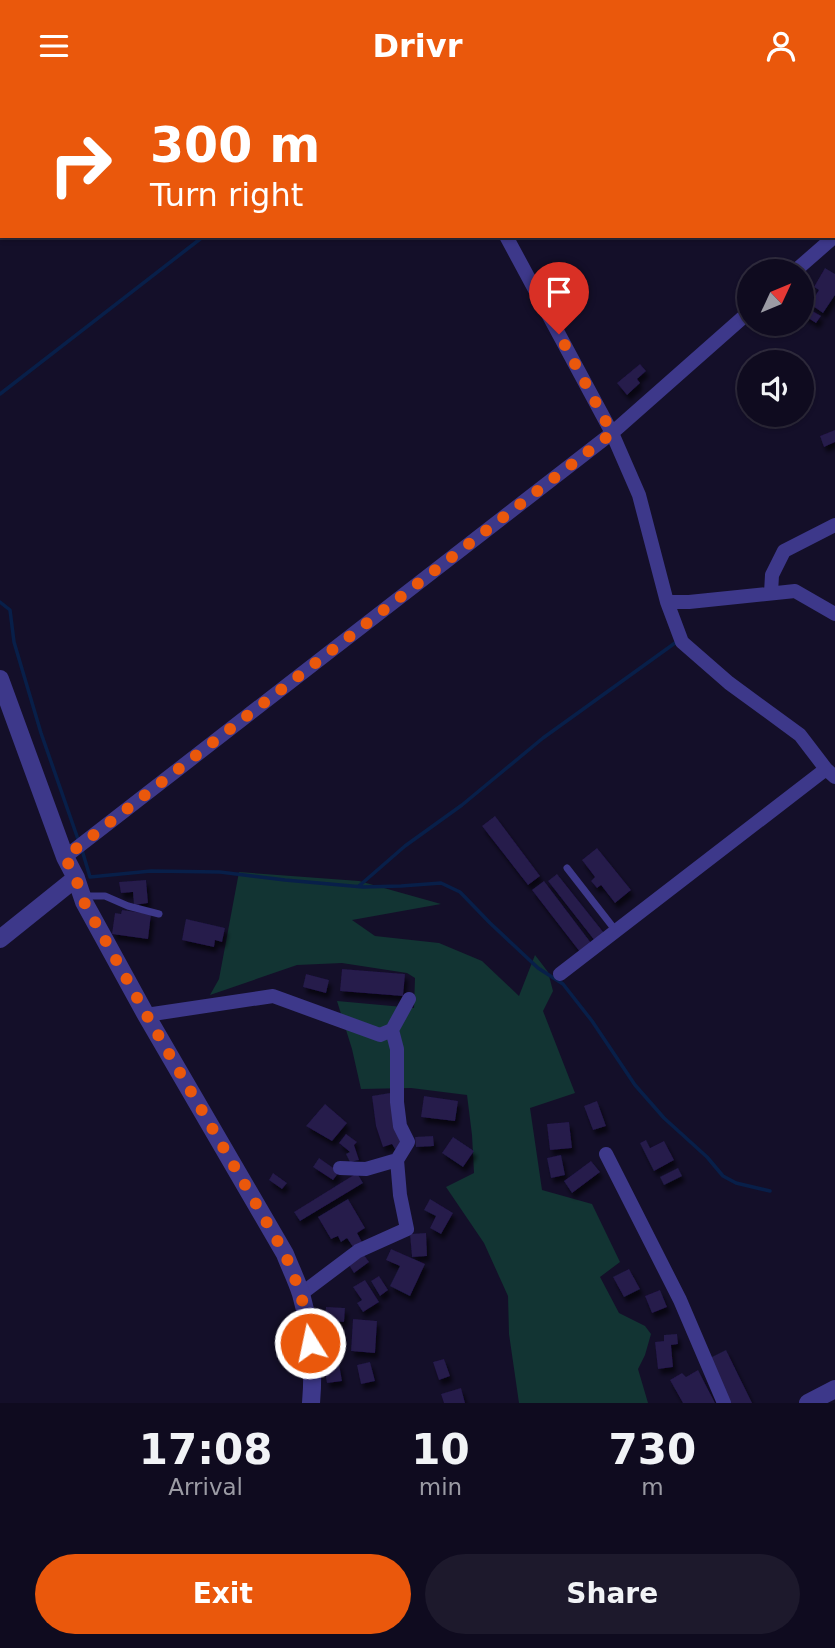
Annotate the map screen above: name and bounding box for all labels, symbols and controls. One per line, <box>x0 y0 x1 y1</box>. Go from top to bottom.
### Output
icon: menu <box>35 27 73 65</box>
text: Drivr <box>373 27 462 65</box>
icon: person <box>762 27 800 65</box>
text: 300 m <box>150 117 320 174</box>
icon: right <box>35 119 126 210</box>
text: Turn right <box>150 176 303 214</box>
north arrow <box>737 259 814 336</box>
map controls <box>737 259 814 427</box>
pin <box>529 262 589 334</box>
icon: arrive <box>540 273 578 311</box>
button: sound <box>737 350 814 427</box>
position arrow <box>273 1306 347 1380</box>
text: 17:08 <box>139 1425 272 1474</box>
text: 10 <box>411 1425 470 1474</box>
text: 730 <box>609 1425 696 1474</box>
text: Arrival <box>168 1474 243 1500</box>
text: min <box>419 1474 462 1500</box>
text: m <box>641 1474 664 1500</box>
button: Exit <box>35 1554 411 1634</box>
button: Share <box>425 1554 800 1634</box>

